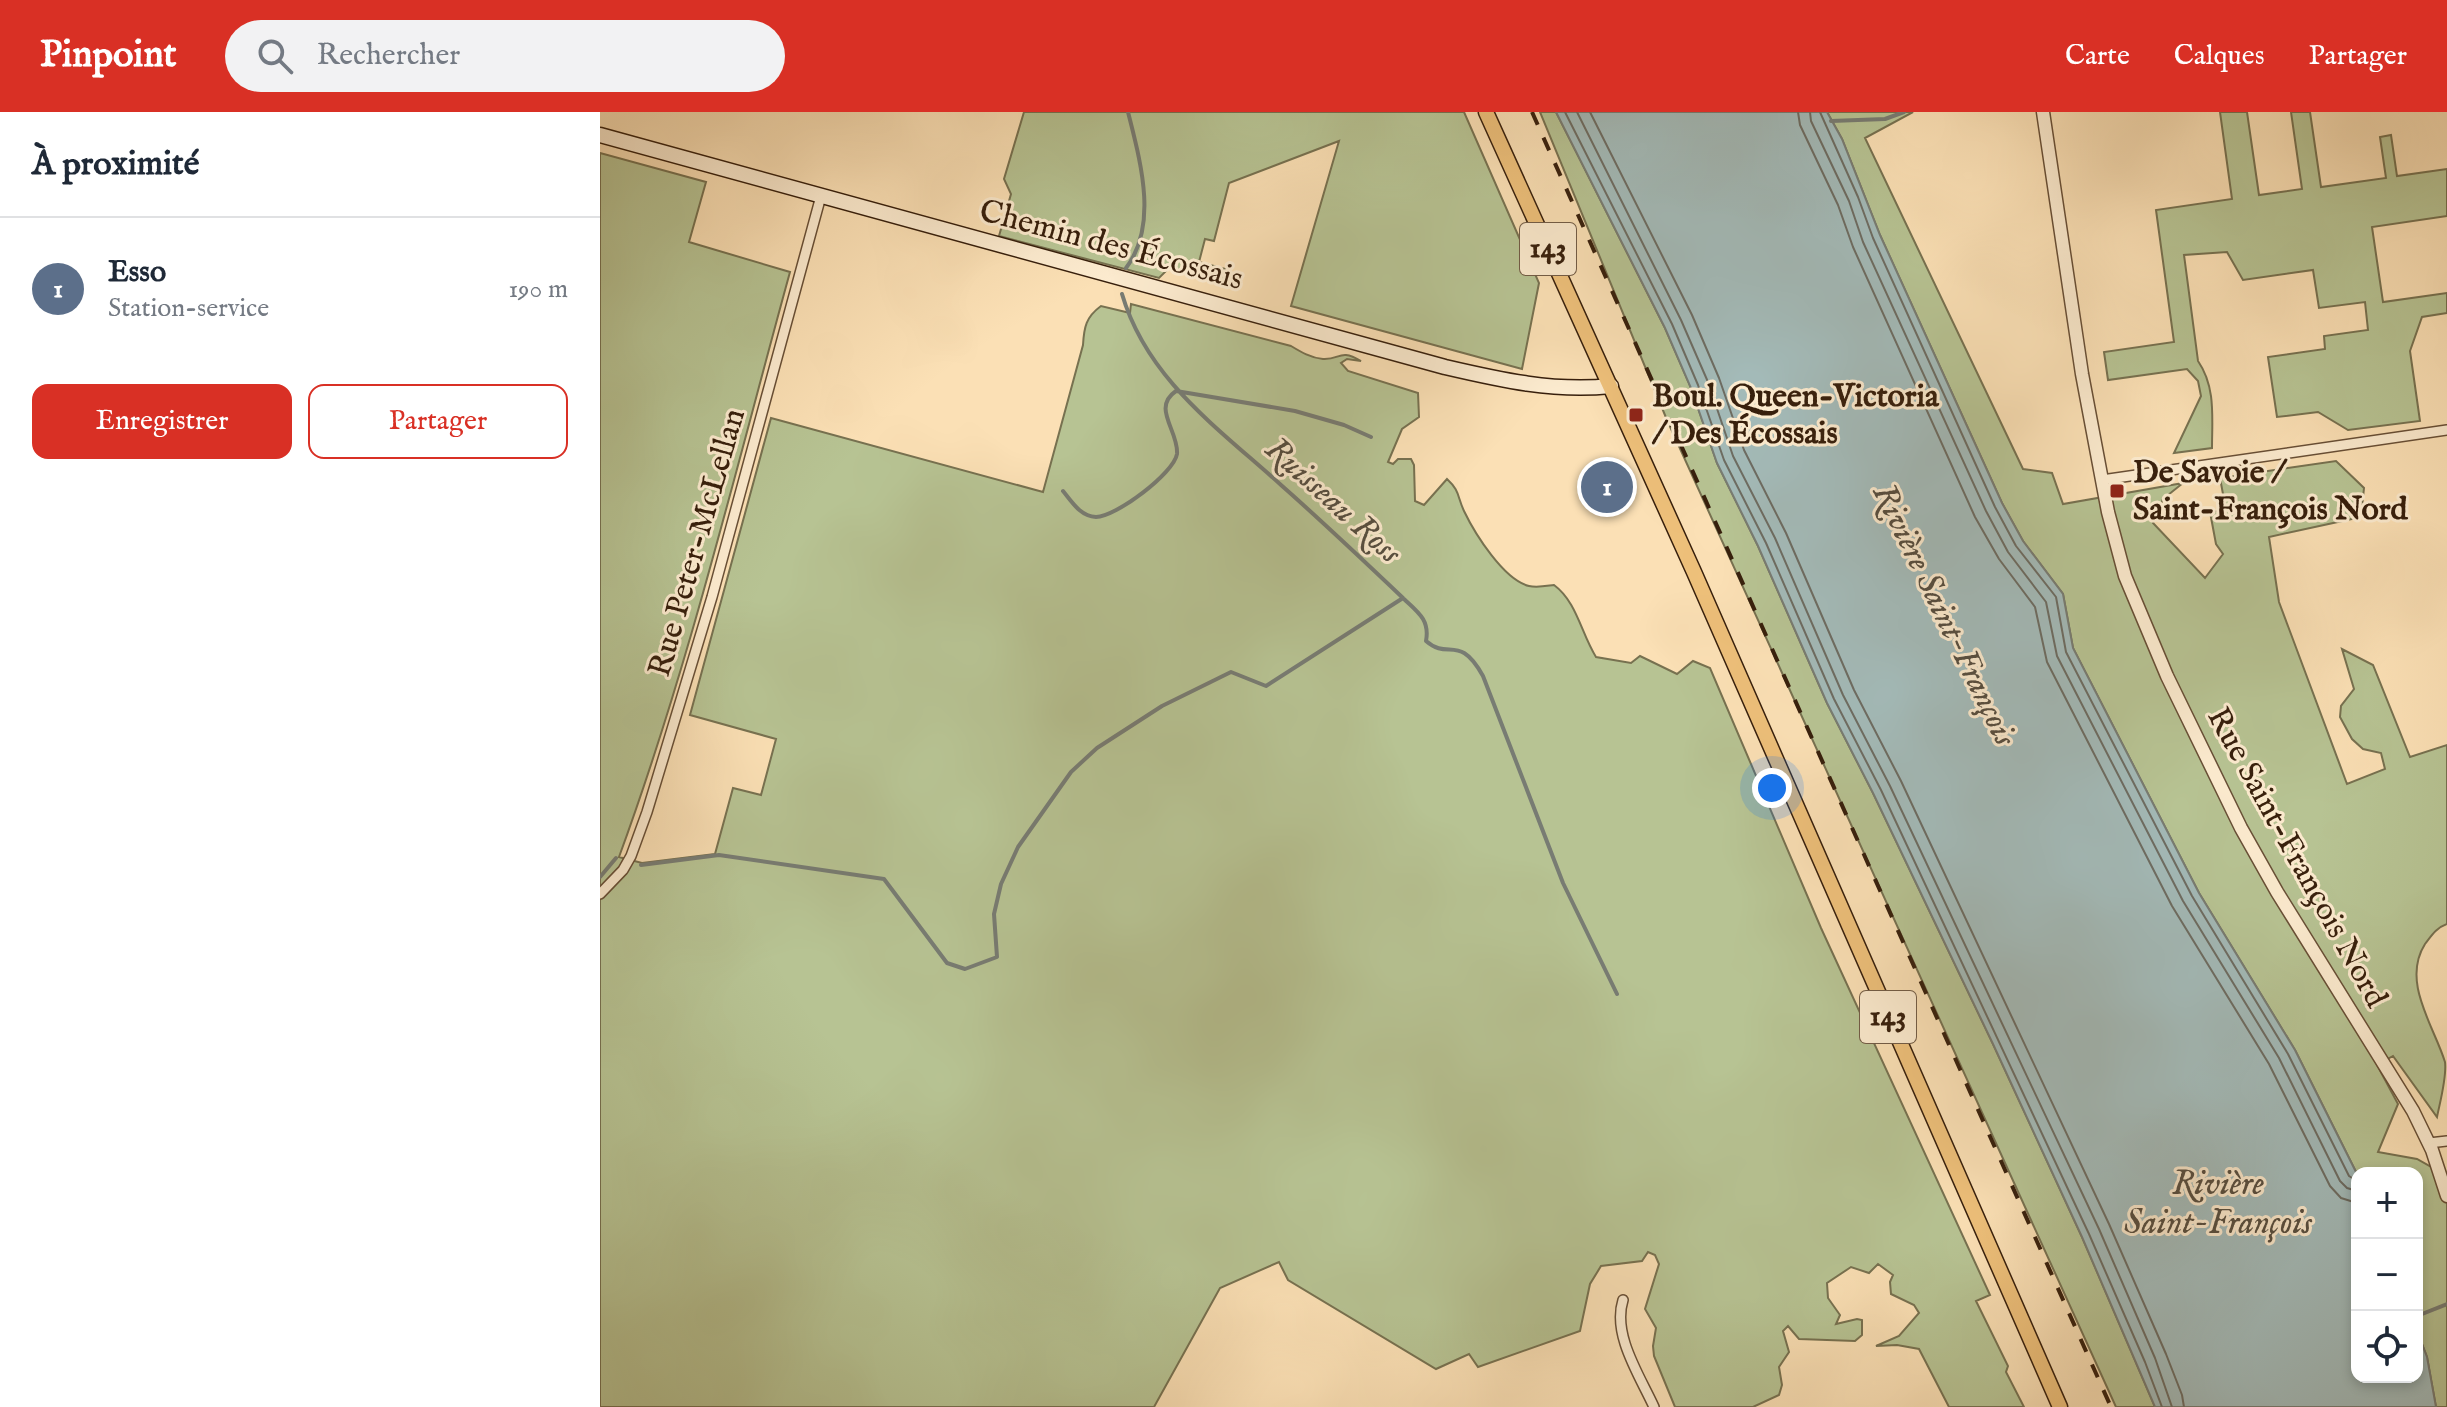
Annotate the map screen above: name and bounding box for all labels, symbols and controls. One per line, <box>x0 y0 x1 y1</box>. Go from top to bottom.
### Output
search box <box>225 20 785 92</box>
text: Pinpoint <box>40 32 177 80</box>
icon: search <box>253 34 297 78</box>
text: Rechercher <box>317 37 460 75</box>
text: Carte <box>2065 39 2130 74</box>
text: Calques <box>2174 39 2265 74</box>
text: Partager <box>2309 39 2407 74</box>
text: À proximité <box>32 143 199 186</box>
street label: Chemin des Écossais <box>975 190 1247 301</box>
road number: 143 <box>1520 223 1576 275</box>
text: Esso <box>108 254 166 292</box>
text: 1 <box>53 273 63 306</box>
text: 190 m <box>508 273 568 306</box>
text: Station-service <box>108 292 269 325</box>
place label: Boul. Queen-Victoria / Des Écossais <box>1651 377 1940 455</box>
button: Enregistrer <box>32 384 292 459</box>
button: Partager <box>308 384 568 459</box>
street label: Rue Peter-McLellan <box>640 404 756 682</box>
marker: Boul. Queen-Victoria / Des Écossais <box>1627 406 1645 424</box>
water label: Ruisseau Ross <box>1255 428 1411 574</box>
place label: De Savoie / Saint-François Nord <box>2133 453 2408 531</box>
pin: 1 <box>1581 457 1633 517</box>
water label: Rivière Saint-François <box>1862 477 2026 754</box>
marker: De Savoie / Saint-François Nord <box>2108 482 2126 500</box>
street label: Rue Saint-François Nord <box>2196 701 2396 1016</box>
your location <box>1752 768 1792 808</box>
road number: 143 <box>1860 991 1916 1043</box>
water label: Rivière Saint-François <box>2124 1163 2312 1245</box>
map controls <box>2351 1167 2423 1383</box>
button: + <box>2351 1167 2423 1239</box>
button: − <box>2351 1239 2423 1311</box>
button: locate <box>2351 1311 2423 1383</box>

